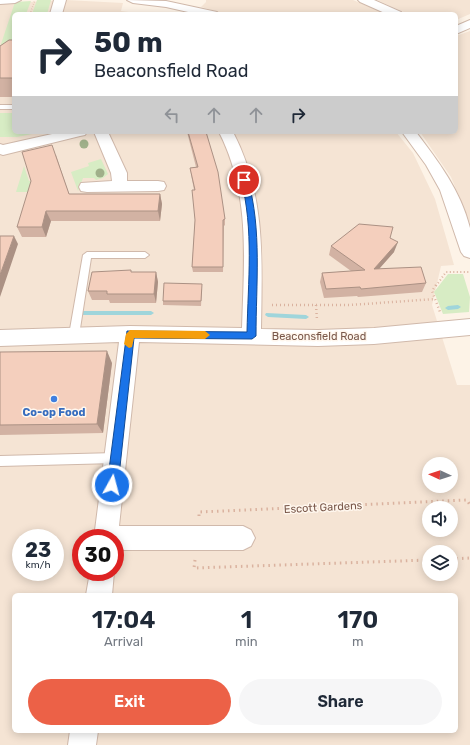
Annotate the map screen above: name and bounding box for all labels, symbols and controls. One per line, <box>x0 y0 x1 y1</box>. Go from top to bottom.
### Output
text: 50 m <box>94 26 163 59</box>
icon: right <box>28 28 80 80</box>
text: Beaconsfield Road <box>94 60 249 82</box>
icon: left <box>161 104 183 126</box>
icon: ahead <box>203 104 225 126</box>
icon: ahead <box>245 104 267 126</box>
icon: right <box>287 104 309 126</box>
pin <box>227 163 261 197</box>
icon: arrive <box>233 169 255 191</box>
street label: Beaconsfield Road <box>272 330 366 343</box>
marker: Co-op Food <box>49 394 59 404</box>
place label: Co-op Food <box>23 406 85 419</box>
north arrow <box>422 457 458 493</box>
map controls <box>422 457 458 581</box>
position arrow <box>91 464 133 506</box>
street label: Escott Gardens <box>283 499 363 516</box>
button: sound <box>422 501 458 537</box>
speed limit sign: 30 <box>72 529 124 581</box>
text: 23 <box>25 538 51 562</box>
button: layers <box>422 545 458 581</box>
text: km/h <box>26 559 50 571</box>
text: 17:04 <box>92 606 155 634</box>
text: 1 <box>241 606 252 634</box>
text: 170 <box>337 606 378 634</box>
text: Arrival <box>104 634 143 649</box>
text: min <box>235 634 258 649</box>
text: m <box>352 634 364 649</box>
button: Exit <box>28 679 231 725</box>
button: Share <box>239 679 442 725</box>

